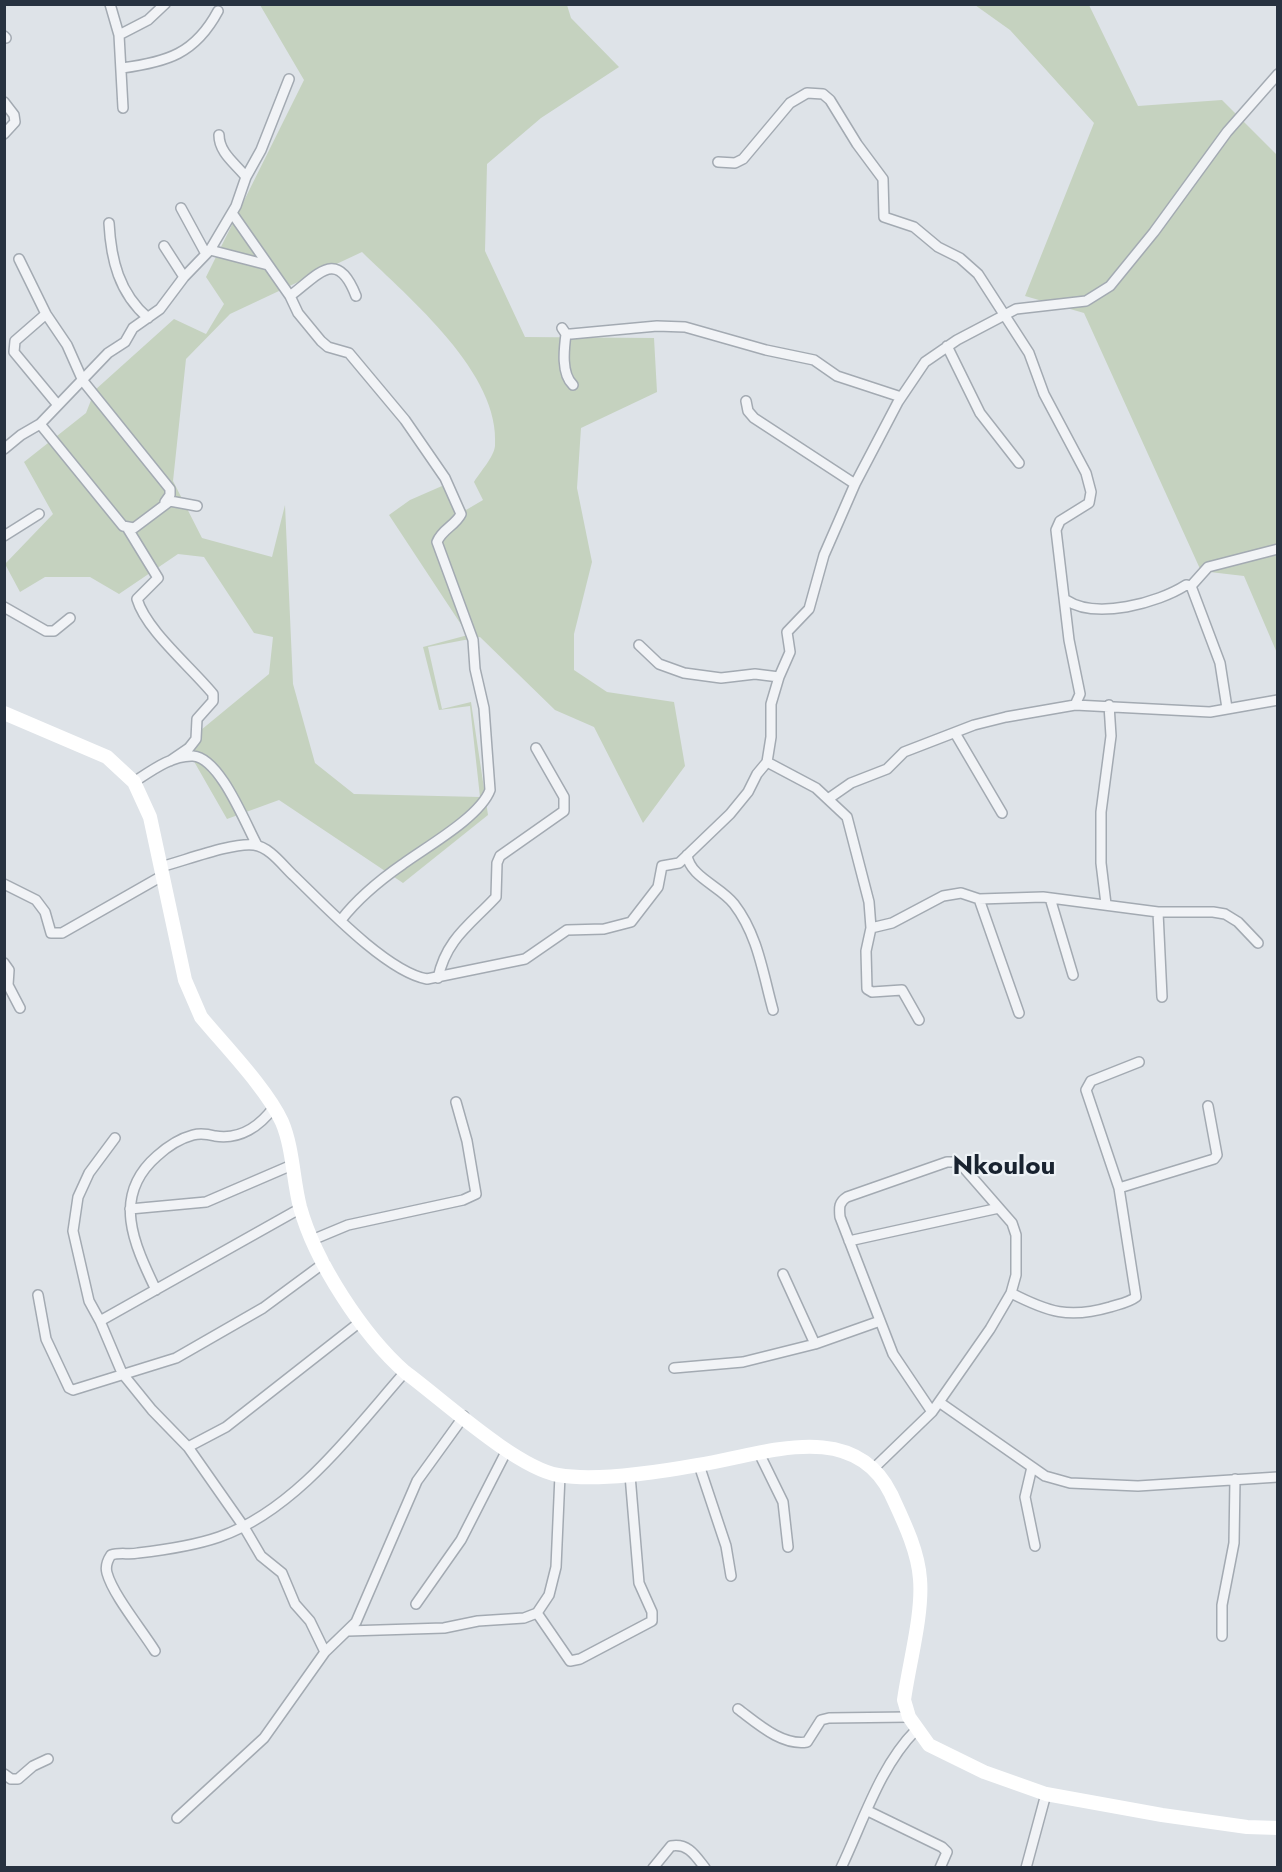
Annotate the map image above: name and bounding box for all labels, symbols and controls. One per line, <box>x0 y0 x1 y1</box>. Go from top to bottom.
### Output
district label: Nkoulou <box>953 1152 1055 1184</box>

